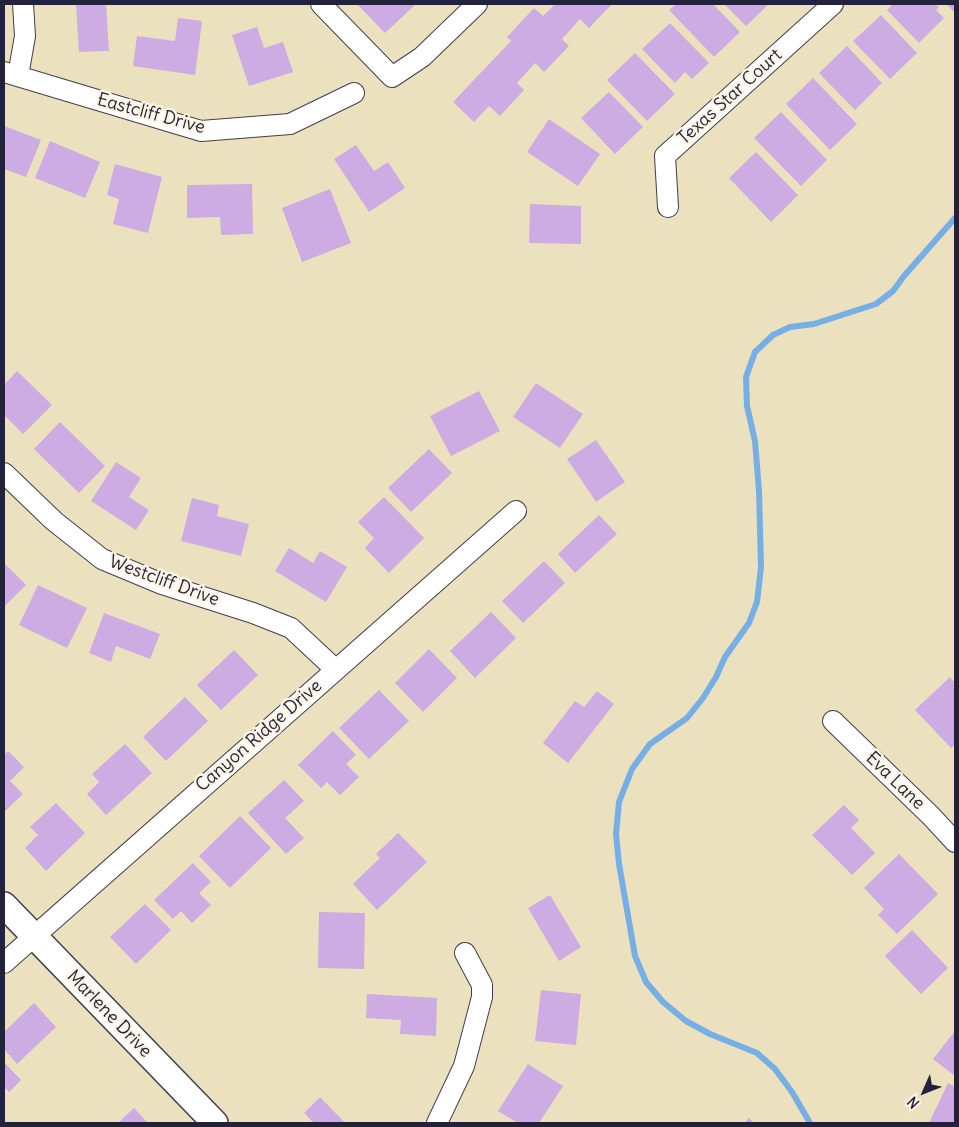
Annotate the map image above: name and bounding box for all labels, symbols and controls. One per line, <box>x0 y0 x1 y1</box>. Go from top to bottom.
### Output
street label: Texas Star Court <box>674 45 786 149</box>
street label: Eastcliff Drive <box>95 89 207 139</box>
street label: Westcliff Drive <box>106 551 222 611</box>
street label: Canyon Ridge Drive <box>192 675 326 797</box>
street label: Eva Lane <box>861 748 929 814</box>
street label: Marlene Drive <box>62 966 156 1062</box>
north arrow <box>899 1067 949 1117</box>
text: N <box>903 1093 923 1112</box>

